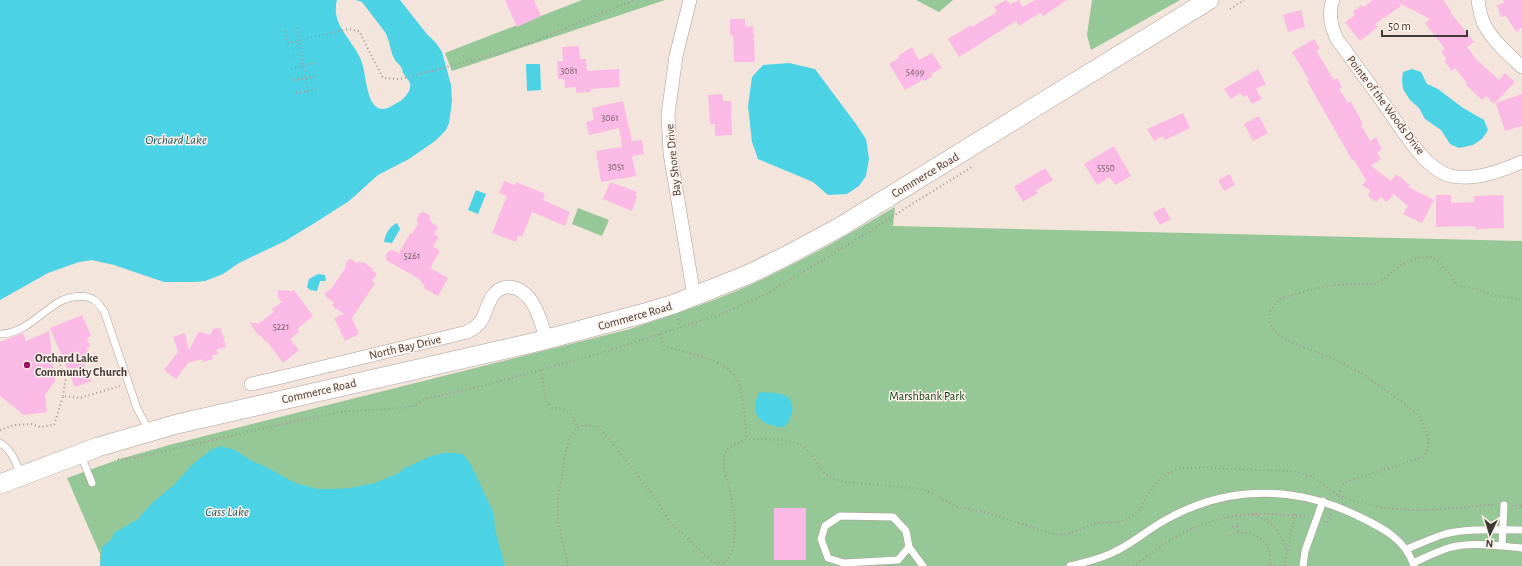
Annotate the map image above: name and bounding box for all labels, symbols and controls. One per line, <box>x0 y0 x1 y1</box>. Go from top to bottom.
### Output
scale bar <box>1382 12 1467 38</box>
text: 50 m <box>1388 20 1411 32</box>
street label: Pointe of the Woods Drive <box>1345 53 1427 157</box>
house number: 3081 <box>560 66 578 76</box>
house number: 5499 <box>906 67 924 77</box>
house number: 3061 <box>601 113 619 123</box>
street label: Bay Shore Drive <box>663 123 684 197</box>
water label: Orchard Lake <box>145 134 207 147</box>
street label: Commerce Road <box>889 150 961 200</box>
house number: 3051 <box>607 162 625 172</box>
house number: 5550 <box>1097 163 1115 173</box>
house number: 5261 <box>404 251 420 261</box>
street label: Commerce Road <box>597 300 673 332</box>
house number: 5221 <box>273 322 289 332</box>
street label: North Bay Drive <box>368 333 442 362</box>
place label: Orchard Lake Community Church <box>35 352 127 379</box>
marker: Orchard Lake Community Church <box>22 360 32 370</box>
street label: Commerce Road <box>281 377 357 405</box>
park label: Marshbank Park <box>889 390 965 402</box>
water label: Cass Lake <box>205 506 249 519</box>
north arrow <box>1470 514 1510 554</box>
text: N <box>1485 538 1494 549</box>

